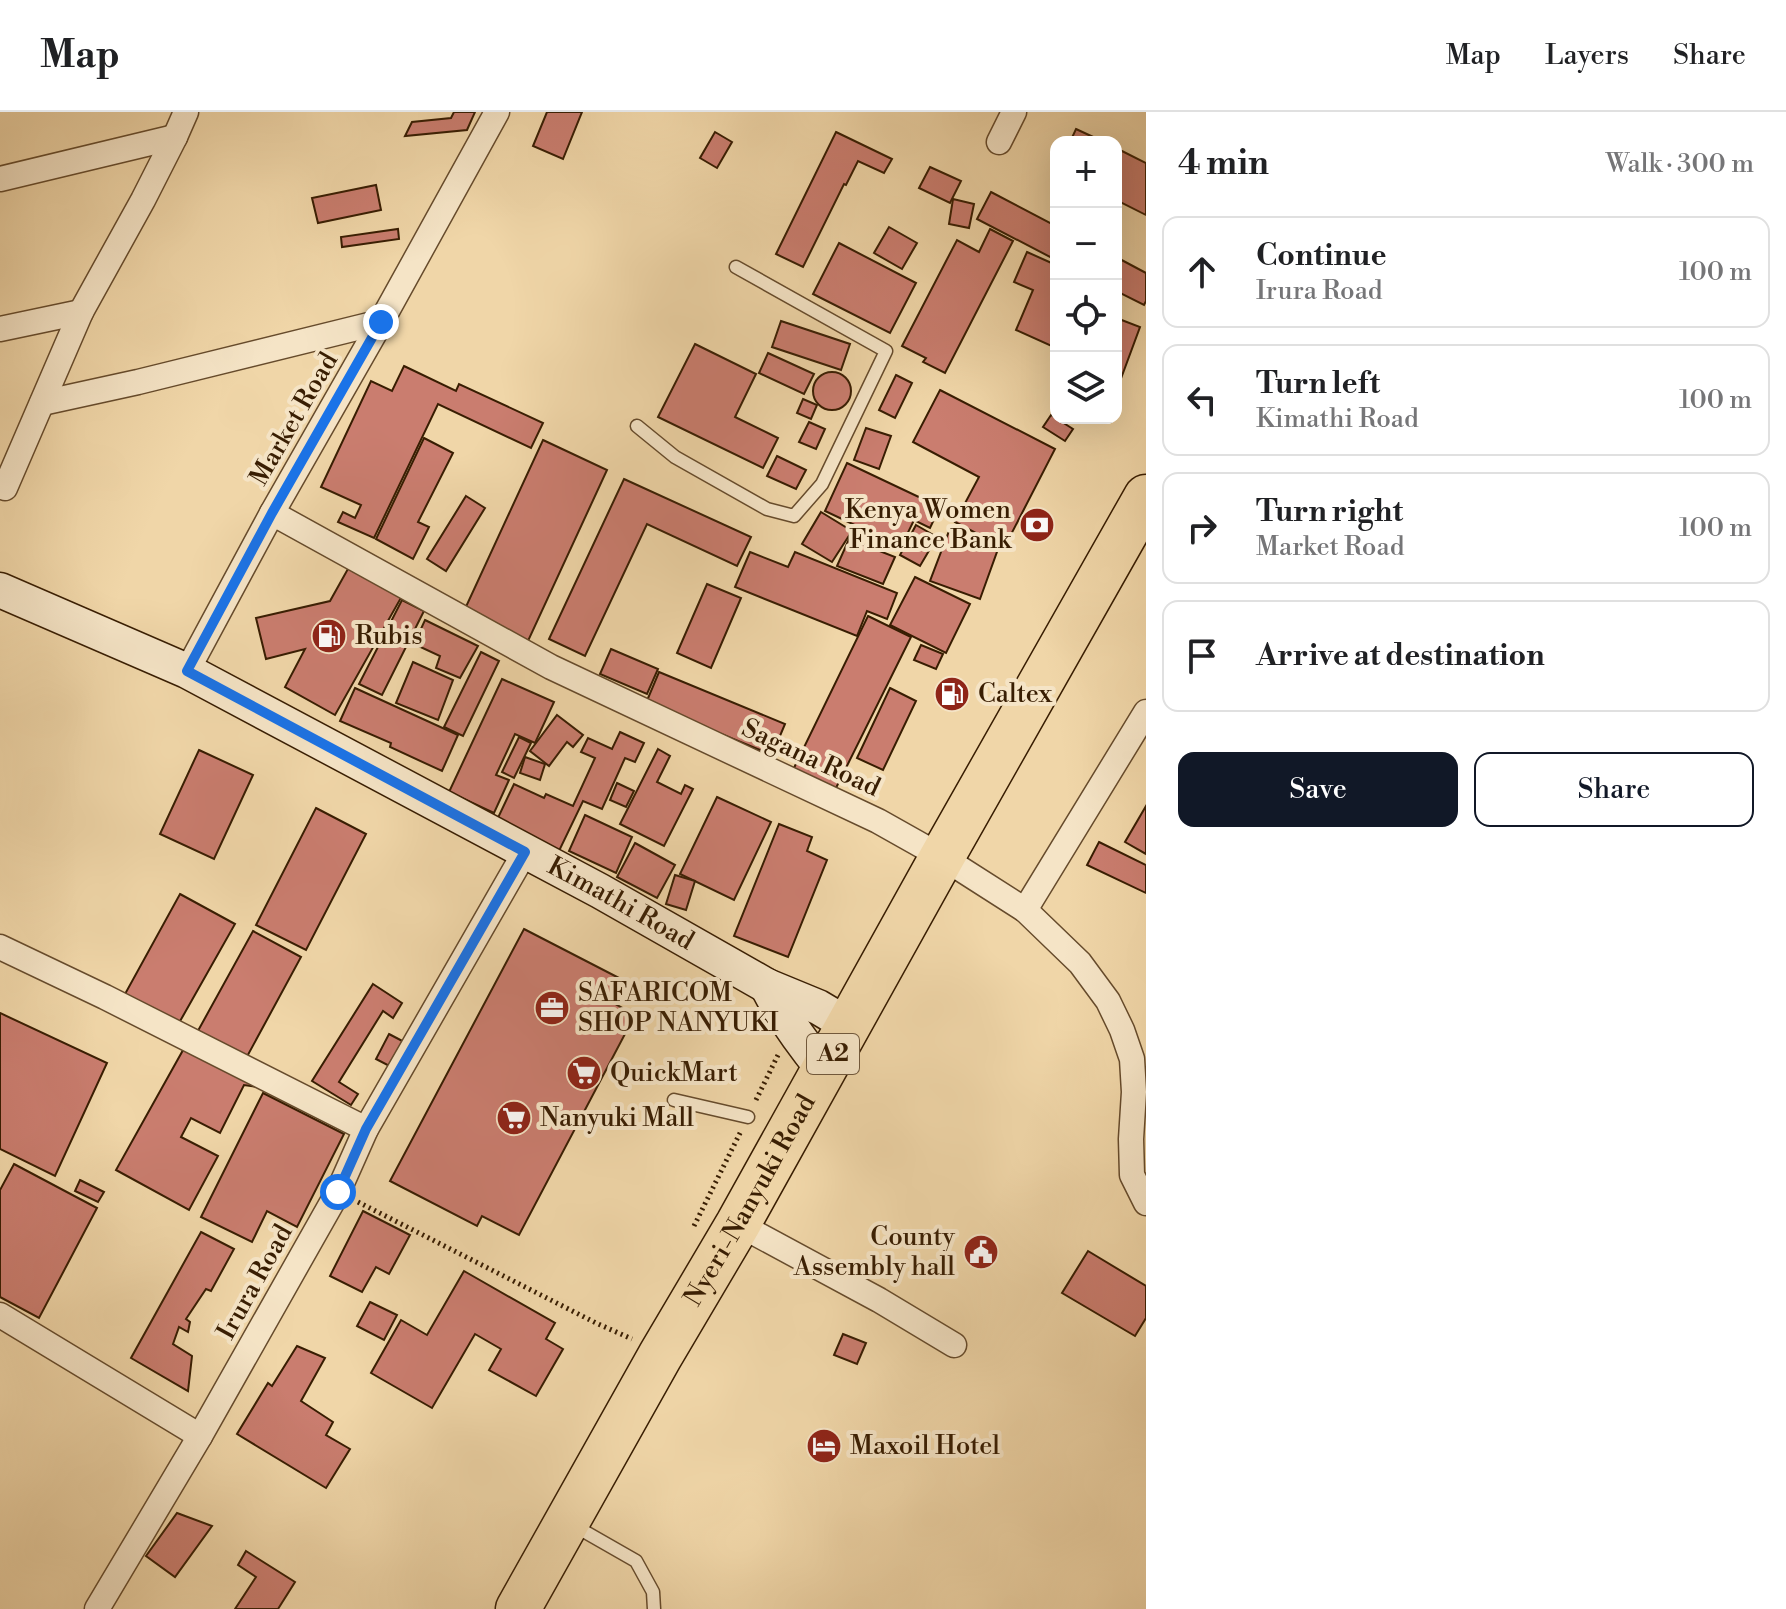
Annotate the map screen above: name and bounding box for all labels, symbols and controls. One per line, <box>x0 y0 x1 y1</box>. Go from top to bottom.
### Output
text: Map <box>40 32 120 79</box>
text: Map <box>1446 38 1501 73</box>
text: Layers <box>1545 38 1629 73</box>
text: Share <box>1673 38 1746 73</box>
map controls <box>1050 136 1122 424</box>
button: + <box>1050 136 1122 208</box>
text: 4 min <box>1178 143 1269 185</box>
text: Walk · 300 m <box>1606 148 1754 180</box>
button: − <box>1050 208 1122 280</box>
text: Continue <box>1256 237 1387 275</box>
icon: ahead <box>1180 250 1224 294</box>
text: 100 m <box>1679 256 1752 288</box>
text: Irura Road <box>1256 275 1383 307</box>
button: locate <box>1050 280 1122 352</box>
route end <box>363 304 399 340</box>
street label: Market Road <box>243 347 345 491</box>
button: layers <box>1050 352 1122 424</box>
text: Turn left <box>1256 365 1380 403</box>
icon: left <box>1180 378 1224 422</box>
text: 100 m <box>1679 384 1752 416</box>
text: Kimathi Road <box>1256 403 1419 435</box>
text: Turn right <box>1256 493 1403 531</box>
place label: Kenya Women Finance Bank <box>845 494 1012 556</box>
bank icon: Kenya Women Finance Bank <box>1018 506 1056 544</box>
icon: right <box>1180 506 1224 550</box>
text: 100 m <box>1679 512 1752 544</box>
text: Market Road <box>1256 531 1404 563</box>
fuel station icon: Rubis <box>310 617 348 655</box>
place label: Rubis <box>355 620 423 652</box>
icon: arrive <box>1180 634 1224 678</box>
text: Arrive at destination <box>1256 637 1545 675</box>
fuel station icon: Caltex <box>933 675 971 713</box>
place label: Caltex <box>978 678 1053 710</box>
street label: Sagana Road <box>737 712 885 804</box>
button: Save <box>1178 752 1458 827</box>
button: Share <box>1474 752 1754 827</box>
street label: Kimathi Road <box>542 850 700 957</box>
place label: SAFARICOM SHOP NANYUKI <box>578 977 779 1039</box>
office icon: SAFARICOM SHOP NANYUKI <box>533 989 571 1027</box>
road number: A2 <box>807 1034 859 1074</box>
supermarket icon: QuickMart <box>565 1054 603 1092</box>
place label: QuickMart <box>610 1057 738 1089</box>
street label: Nyeri-Nanyuki Road <box>677 1089 823 1312</box>
supermarket icon: Nanyuki Mall <box>495 1099 533 1137</box>
place label: Nanyuki Mall <box>540 1102 694 1134</box>
route start <box>320 1174 356 1210</box>
street label: Irura Road <box>210 1219 300 1345</box>
place label: County Assembly hall <box>793 1221 955 1283</box>
public building icon: County Assembly hall <box>962 1233 1000 1271</box>
hotel icon: Maxoil Hotel <box>805 1427 843 1465</box>
place label: Maxoil Hotel <box>850 1430 1000 1462</box>

